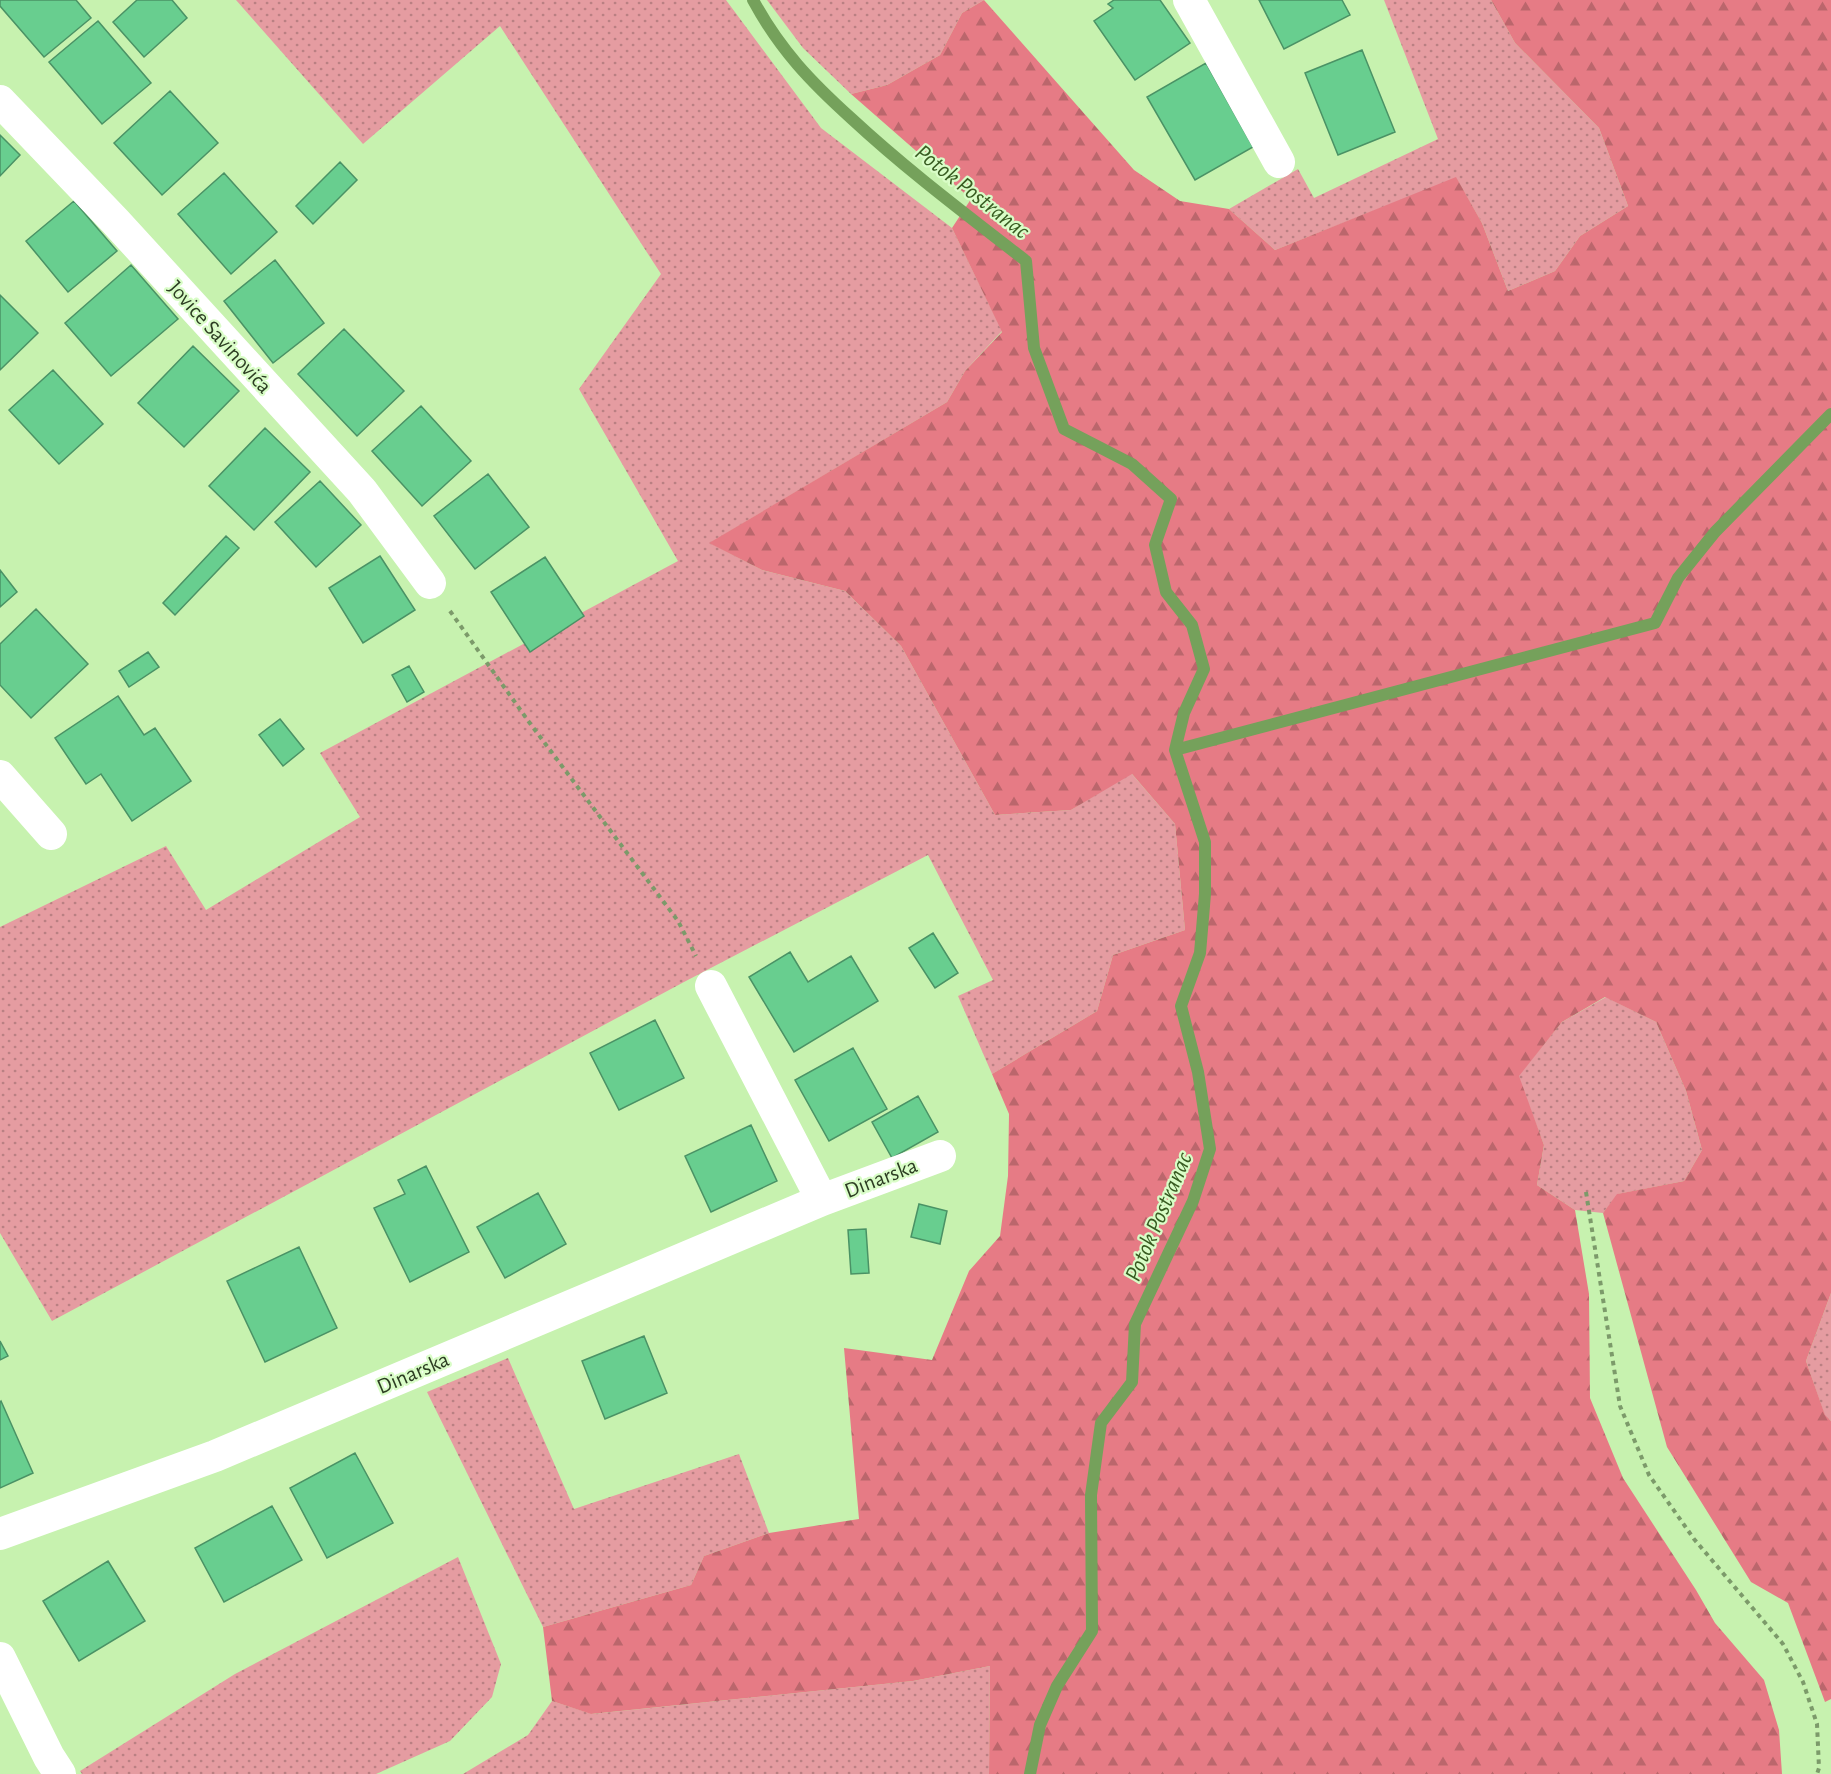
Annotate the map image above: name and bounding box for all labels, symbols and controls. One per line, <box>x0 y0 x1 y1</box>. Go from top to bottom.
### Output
water label: Potok Postranac <box>910 140 1034 244</box>
street label: Jovice Savinovića <box>164 276 276 398</box>
water label: Potok Postranac <box>1121 1148 1197 1285</box>
street label: Dinarska <box>842 1154 920 1202</box>
street label: Dinarska <box>374 1348 452 1398</box>

